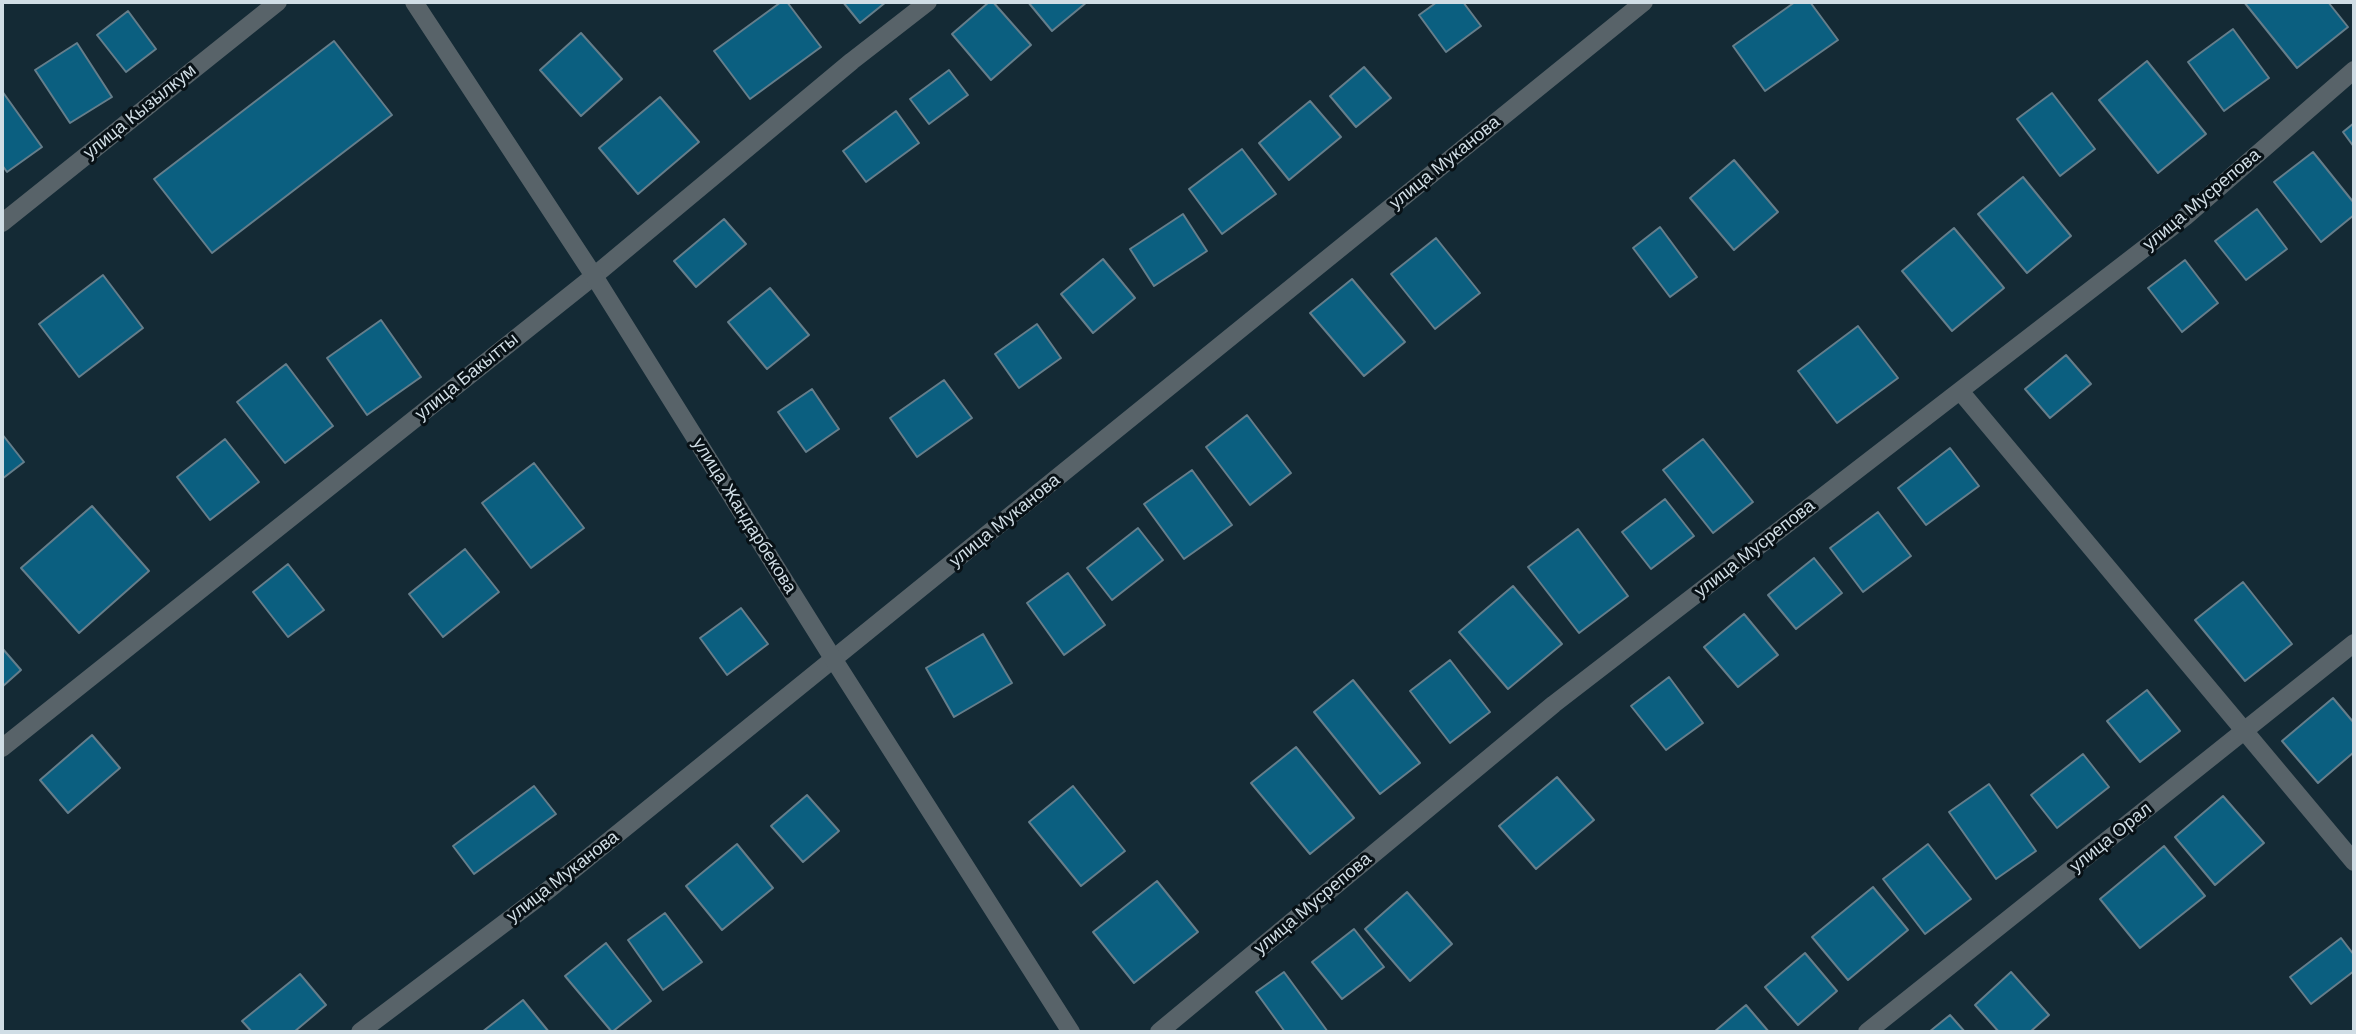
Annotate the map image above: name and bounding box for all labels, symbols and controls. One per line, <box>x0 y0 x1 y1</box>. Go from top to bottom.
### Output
street label: улица Кызылкум <box>79 60 201 164</box>
street label: улица Муканова <box>1385 112 1505 214</box>
street label: улица Мусрепова <box>2139 145 2265 255</box>
street label: улица Бакытты <box>411 329 523 425</box>
street label: улица Жандарбекова <box>687 434 801 598</box>
street label: улица Муканова <box>945 470 1065 572</box>
street label: улица Мусрепова <box>1691 495 1819 603</box>
street label: улица Орал <box>2066 798 2156 878</box>
street label: улица Муканова <box>503 827 623 927</box>
street label: улица Мусрепова <box>1250 849 1376 959</box>

